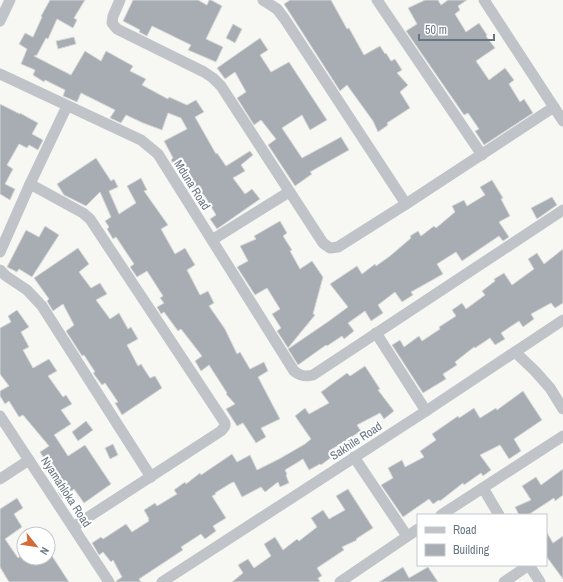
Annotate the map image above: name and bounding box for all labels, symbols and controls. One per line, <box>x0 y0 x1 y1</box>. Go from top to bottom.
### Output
scale bar <box>419 16 494 42</box>
text: 50 m <box>425 22 447 38</box>
street label: Mduna Road <box>170 157 214 213</box>
street label: Sakhile Road <box>327 418 385 464</box>
street label: Nyamahloka Road <box>37 454 95 530</box>
legend <box>417 514 547 566</box>
text: Road <box>453 522 477 538</box>
north arrow <box>16 526 56 566</box>
text: Building <box>453 542 490 558</box>
text: N <box>37 545 52 557</box>

